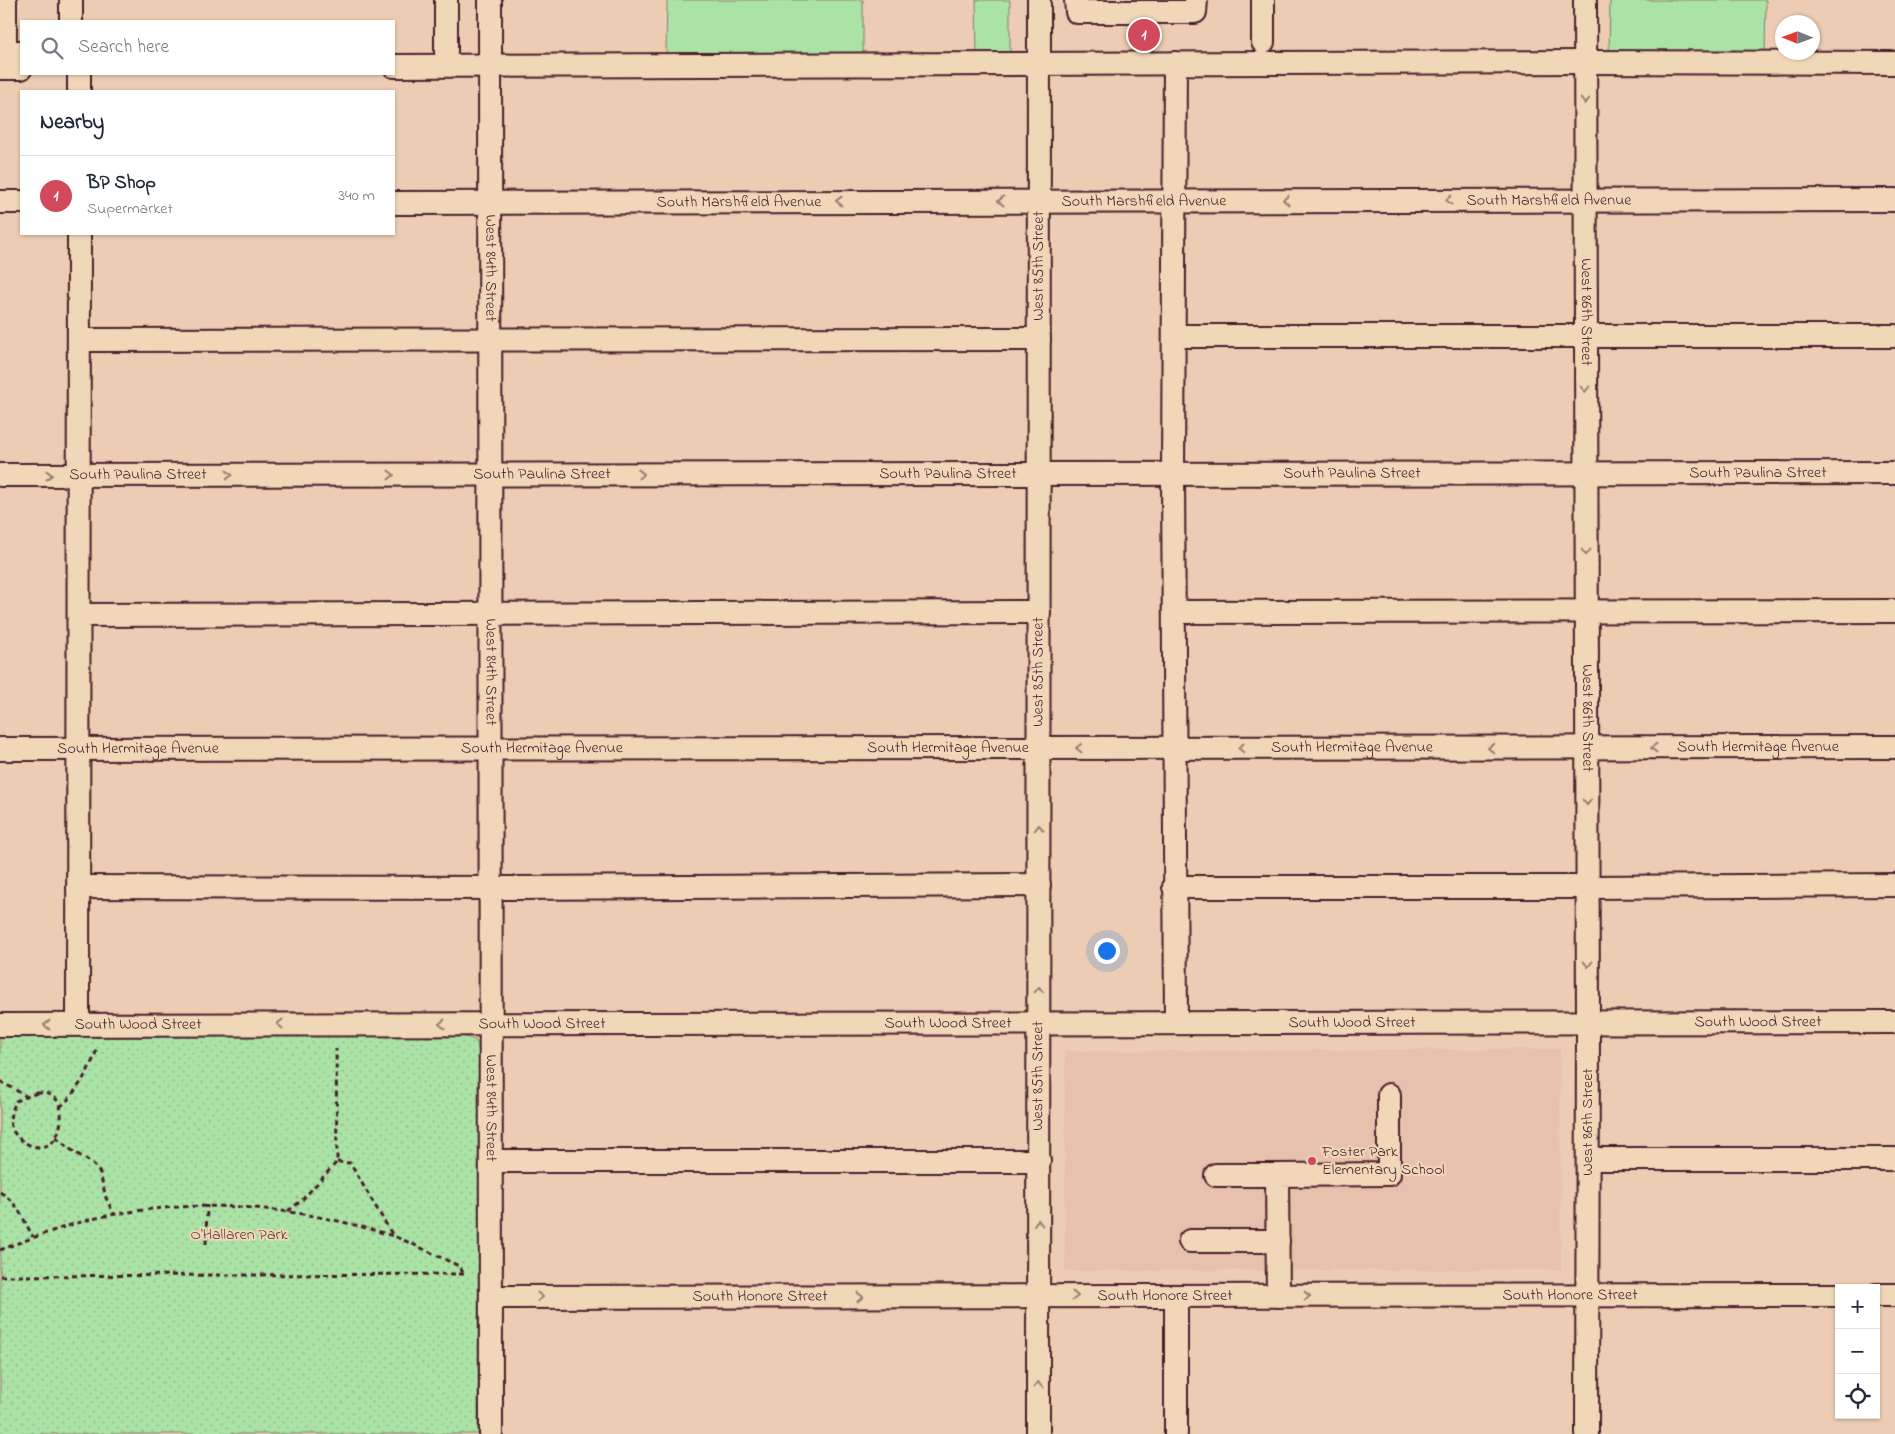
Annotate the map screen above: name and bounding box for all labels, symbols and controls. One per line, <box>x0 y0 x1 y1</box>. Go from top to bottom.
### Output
north arrow <box>1775 15 1820 60</box>
pin: 1 <box>1128 16 1160 54</box>
search box <box>20 20 395 75</box>
icon: search <box>38 34 66 62</box>
text: Search here <box>78 34 169 61</box>
one-way arrow <box>1580 98 1590 105</box>
text: Nearby <box>40 108 104 138</box>
text: BP Shop <box>87 170 156 197</box>
text: 1 <box>53 184 59 208</box>
text: 340 m <box>338 184 375 208</box>
street label: South Marshfield Avenue <box>1062 189 1227 214</box>
street label: South Marshfield Avenue <box>1467 189 1632 213</box>
street label: South Marshfield Avenue <box>657 190 822 214</box>
one-way arrow <box>1282 195 1290 206</box>
one-way arrow <box>1445 195 1452 205</box>
one-way arrow <box>835 196 842 206</box>
one-way arrow <box>997 196 1005 206</box>
text: Supermarket <box>87 197 173 221</box>
street label: West 85th Street <box>1027 211 1051 321</box>
street label: West 84th Street <box>478 214 502 322</box>
street label: West 86th Street <box>1574 258 1598 366</box>
one-way arrow <box>1580 386 1590 393</box>
street label: South Paulina Street <box>1689 461 1827 485</box>
street label: South Paulina Street <box>473 462 611 487</box>
street label: South Paulina Street <box>879 462 1017 486</box>
street label: South Paulina Street <box>1283 462 1421 486</box>
street label: South Paulina Street <box>69 463 207 487</box>
one-way arrow <box>638 469 645 479</box>
one-way arrow <box>45 470 53 480</box>
one-way arrow <box>225 470 233 480</box>
one-way arrow <box>388 470 395 480</box>
one-way arrow <box>1581 548 1591 556</box>
street label: West 85th Street <box>1026 617 1051 727</box>
street label: West 84th Street <box>478 618 503 726</box>
street label: West 86th Street <box>1575 664 1599 772</box>
street label: South Hermitage Avenue <box>1271 735 1434 760</box>
street label: South Hermitage Avenue <box>1677 735 1840 759</box>
street label: South Hermitage Avenue <box>461 736 624 761</box>
street label: South Hermitage Avenue <box>867 736 1030 760</box>
street label: South Hermitage Avenue <box>57 737 220 761</box>
one-way arrow <box>1075 743 1082 753</box>
one-way arrow <box>1237 743 1245 753</box>
one-way arrow <box>1487 743 1495 753</box>
one-way arrow <box>1650 743 1658 753</box>
one-way arrow <box>1582 798 1592 806</box>
one-way arrow <box>1034 824 1044 832</box>
your location <box>1094 938 1120 964</box>
one-way arrow <box>1583 960 1593 968</box>
one-way arrow <box>1034 986 1044 994</box>
street label: South Wood Street <box>1694 1010 1822 1034</box>
street label: South Wood Street <box>884 1011 1012 1036</box>
street label: South Wood Street <box>1288 1011 1416 1035</box>
street label: South Wood Street <box>478 1012 606 1036</box>
street label: South Wood Street <box>74 1013 202 1037</box>
one-way arrow <box>275 1019 283 1029</box>
one-way arrow <box>438 1019 446 1029</box>
one-way arrow <box>43 1020 50 1030</box>
street label: West 85th Street <box>1026 1021 1050 1131</box>
street label: West 84th Street <box>479 1054 503 1162</box>
street label: West 86th Street <box>1576 1068 1600 1176</box>
place label: Foster Park Elementary School <box>1321 1140 1445 1182</box>
marker: Foster Park Elementary School <box>1306 1155 1318 1167</box>
one-way arrow <box>1033 1219 1044 1227</box>
park label: O'Hallaren Park <box>190 1223 289 1247</box>
street label: South Honore Street <box>1502 1283 1638 1307</box>
street label: South Honore Street <box>692 1284 828 1309</box>
street label: South Honore Street <box>1097 1284 1233 1308</box>
map controls <box>1835 1284 1880 1419</box>
button: + <box>1835 1284 1880 1329</box>
one-way arrow <box>1071 1291 1079 1301</box>
one-way arrow <box>1304 1291 1311 1301</box>
one-way arrow <box>536 1292 544 1302</box>
one-way arrow <box>856 1292 864 1302</box>
button: − <box>1835 1329 1880 1374</box>
button: locate <box>1835 1374 1880 1419</box>
one-way arrow <box>1033 1381 1043 1389</box>

